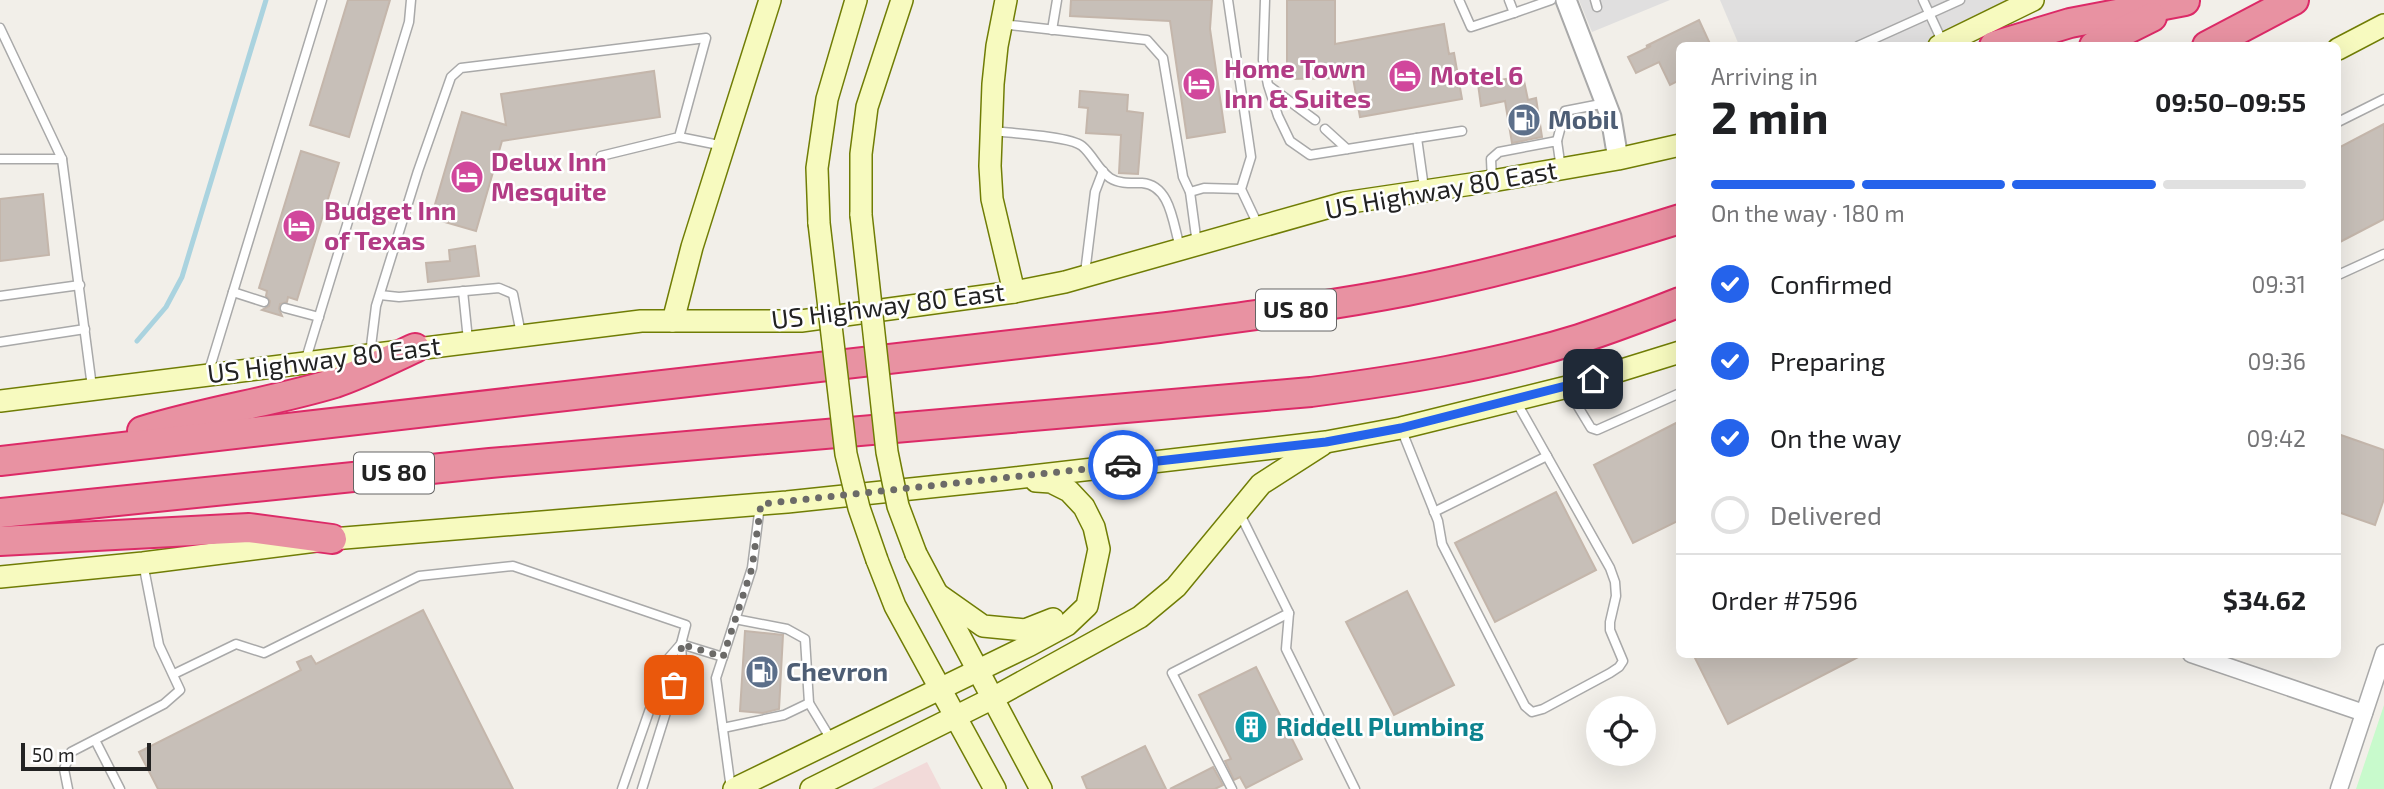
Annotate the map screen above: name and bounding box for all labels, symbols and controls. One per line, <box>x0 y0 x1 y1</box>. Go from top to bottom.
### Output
place label: Home Town Inn & Suites <box>1224 52 1371 113</box>
hotel icon: Motel 6 <box>1386 57 1424 95</box>
place label: Motel 6 <box>1430 59 1523 90</box>
text: Arriving in <box>1711 62 1818 90</box>
hotel icon: Home Town Inn & Suites <box>1180 65 1218 103</box>
text: 09:50–09:55 <box>2155 86 2306 117</box>
text: 2 min <box>1711 88 1829 143</box>
fuel station icon: Mobil <box>1505 101 1543 139</box>
place label: Mobil <box>1548 103 1619 134</box>
place label: Delux Inn Mesquite <box>491 145 607 206</box>
street label: US Highway 80 East <box>1322 153 1559 224</box>
hotel icon: Delux Inn Mesquite <box>448 158 486 196</box>
place label: Budget Inn of Texas <box>324 194 456 255</box>
text: On the way · 180 m <box>1711 199 1905 227</box>
hotel icon: Budget Inn of Texas <box>280 207 318 245</box>
icon: check <box>1711 265 1749 303</box>
text: Confirmed <box>1770 268 1893 299</box>
text: 09:31 <box>2252 270 2306 298</box>
street label: US Highway 80 East <box>769 275 1006 334</box>
road number: US 80 <box>1256 290 1336 330</box>
street label: US Highway 80 East <box>205 329 442 388</box>
icon: check <box>1711 342 1749 380</box>
text: Preparing <box>1770 345 1885 376</box>
text: 09:36 <box>2248 347 2306 375</box>
pin <box>1563 349 1623 409</box>
icon: home <box>1574 360 1612 398</box>
icon: check <box>1711 419 1749 457</box>
text: On the way <box>1770 422 1901 453</box>
text: 09:42 <box>2246 424 2306 452</box>
courier <box>1088 430 1158 500</box>
icon: car <box>1104 446 1142 484</box>
road number: US 80 <box>354 452 434 494</box>
text: Delivered <box>1770 499 1882 530</box>
text: Order #7596 <box>1711 584 1858 615</box>
text: $34.62 <box>2223 584 2306 615</box>
fuel station icon: Chevron <box>743 653 781 691</box>
pin <box>644 655 704 715</box>
place label: Chevron <box>786 655 888 686</box>
icon: bag <box>655 666 693 704</box>
map controls <box>1586 696 1656 766</box>
button: locate <box>1586 696 1656 766</box>
building icon: Riddell Plumbing <box>1232 708 1270 746</box>
place label: Riddell Plumbing <box>1276 710 1484 741</box>
scale bar <box>21 740 150 772</box>
text: 50 m <box>32 743 75 766</box>

